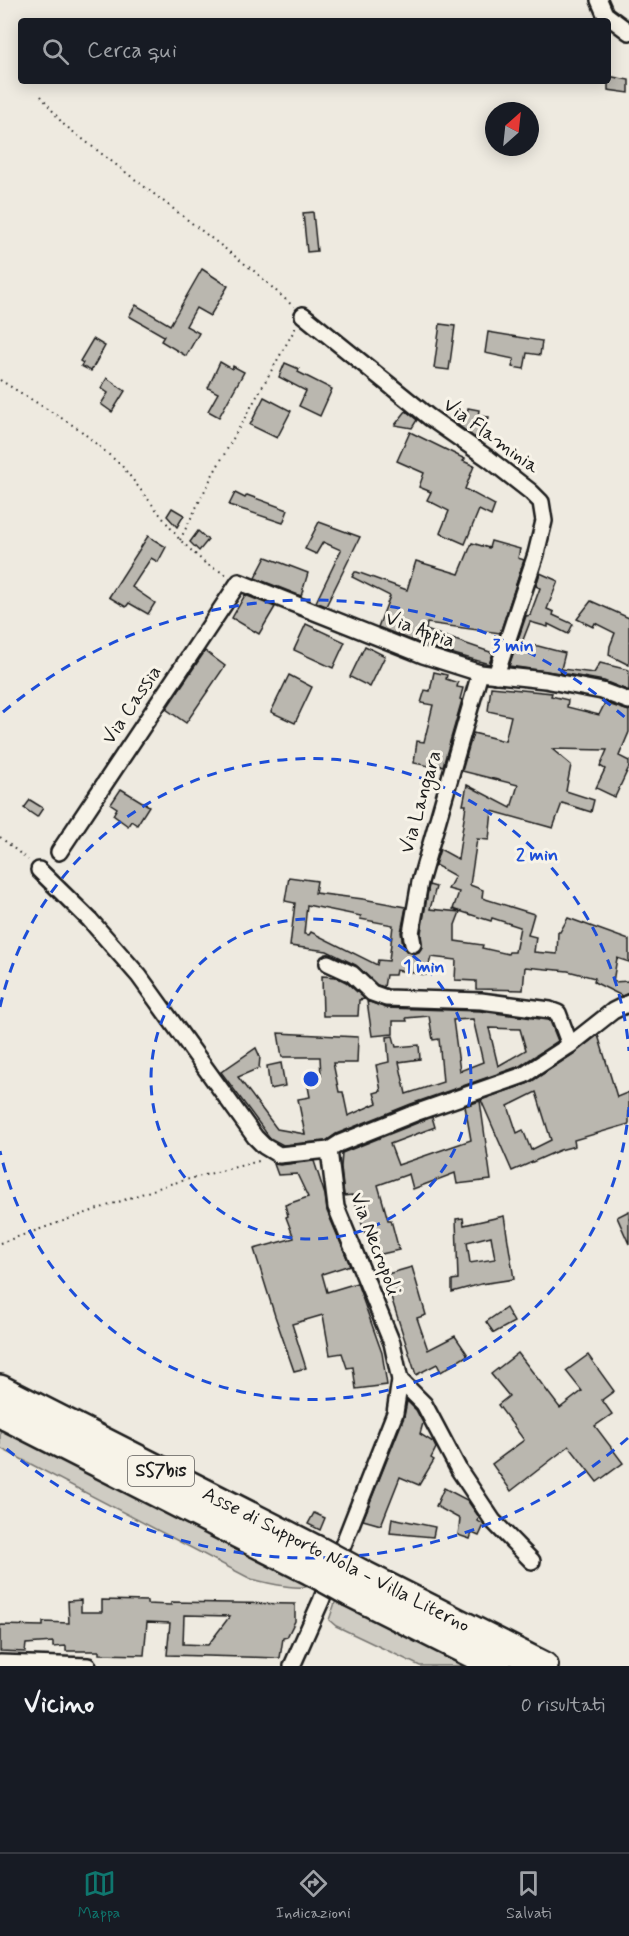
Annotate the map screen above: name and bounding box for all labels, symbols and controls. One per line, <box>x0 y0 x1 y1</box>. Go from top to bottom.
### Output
search box <box>18 18 611 84</box>
icon: search <box>39 35 72 68</box>
text: Cerca qui <box>87 37 177 65</box>
north arrow <box>485 102 539 156</box>
street label: Via Flaminia <box>437 392 545 481</box>
street label: Via Appia <box>381 605 458 656</box>
text: 3 min <box>492 634 534 658</box>
street label: Via Cassia <box>96 660 168 750</box>
street label: Via Langara <box>393 747 450 857</box>
text: 2 min <box>516 843 558 867</box>
text: 1 min <box>403 955 445 979</box>
centre of rings <box>301 1069 321 1089</box>
street label: Via Necropoli <box>343 1189 407 1299</box>
road number: SS7bis <box>128 1456 194 1486</box>
street label: Asse di Supporto Nola - Villa Literno <box>198 1481 474 1639</box>
text: Vicino <box>24 1688 94 1722</box>
text: 0 risultati <box>521 1692 605 1719</box>
tab: Mappa <box>78 1867 120 1924</box>
tab: Indicazioni <box>276 1867 351 1924</box>
tab: Salvati <box>506 1867 551 1924</box>

